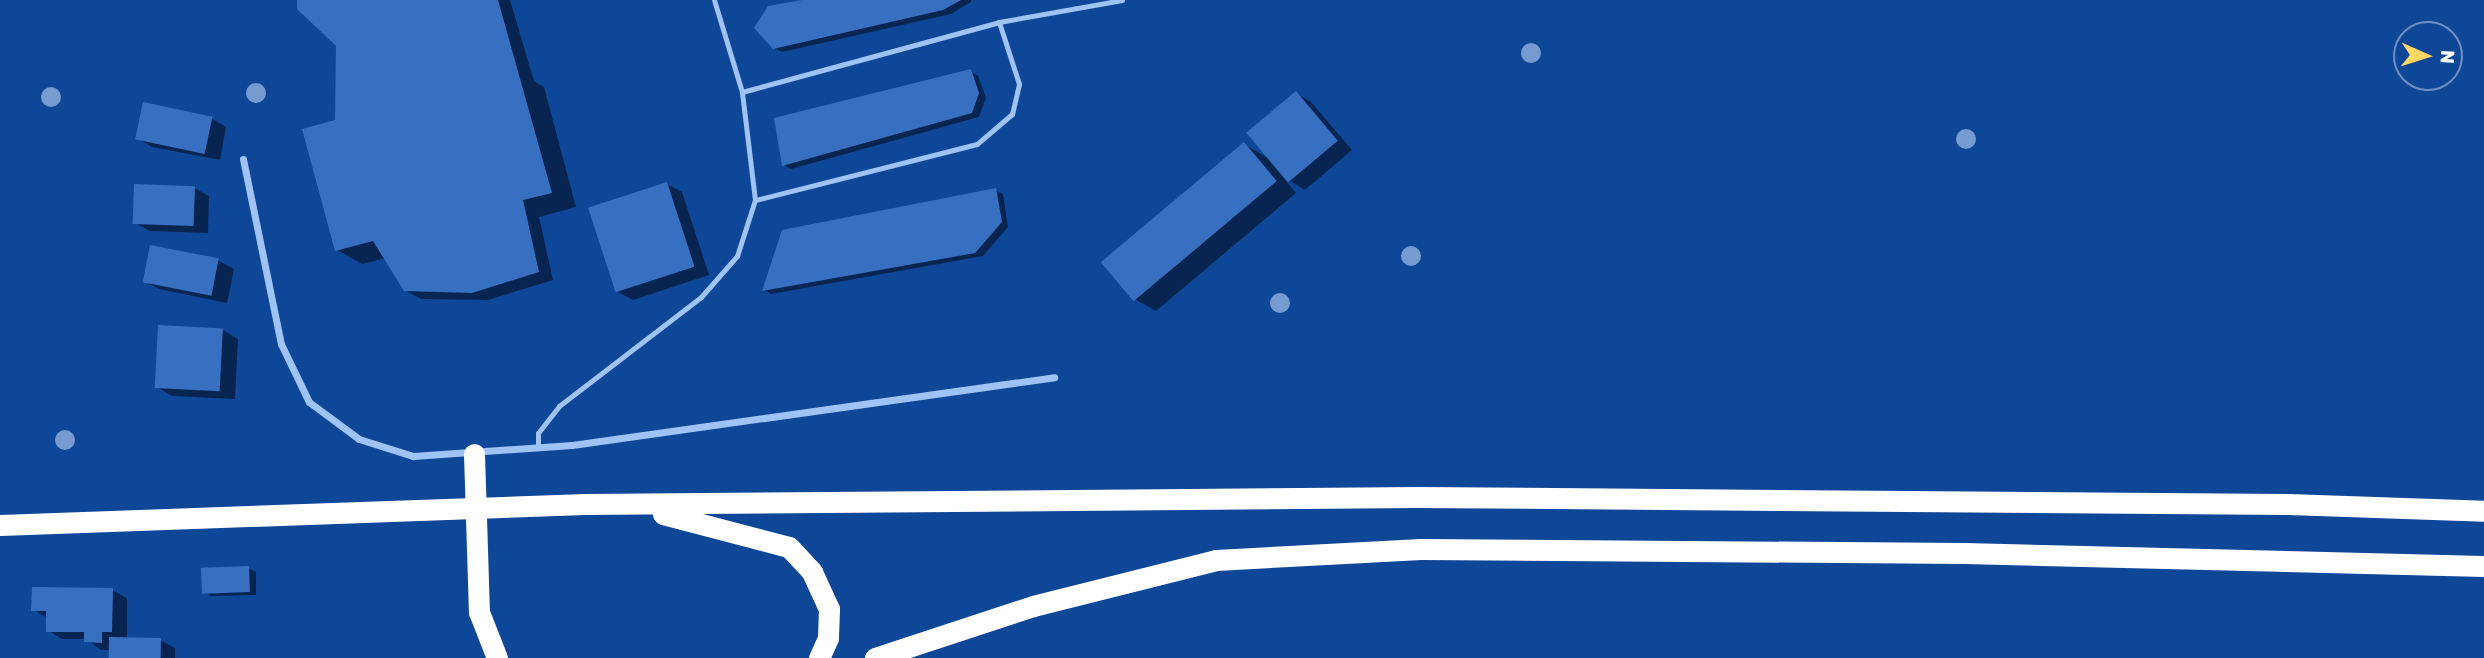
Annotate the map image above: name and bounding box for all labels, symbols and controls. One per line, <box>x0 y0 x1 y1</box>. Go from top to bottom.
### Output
north arrow <box>2393 21 2463 91</box>
text: N <box>2436 50 2459 64</box>

